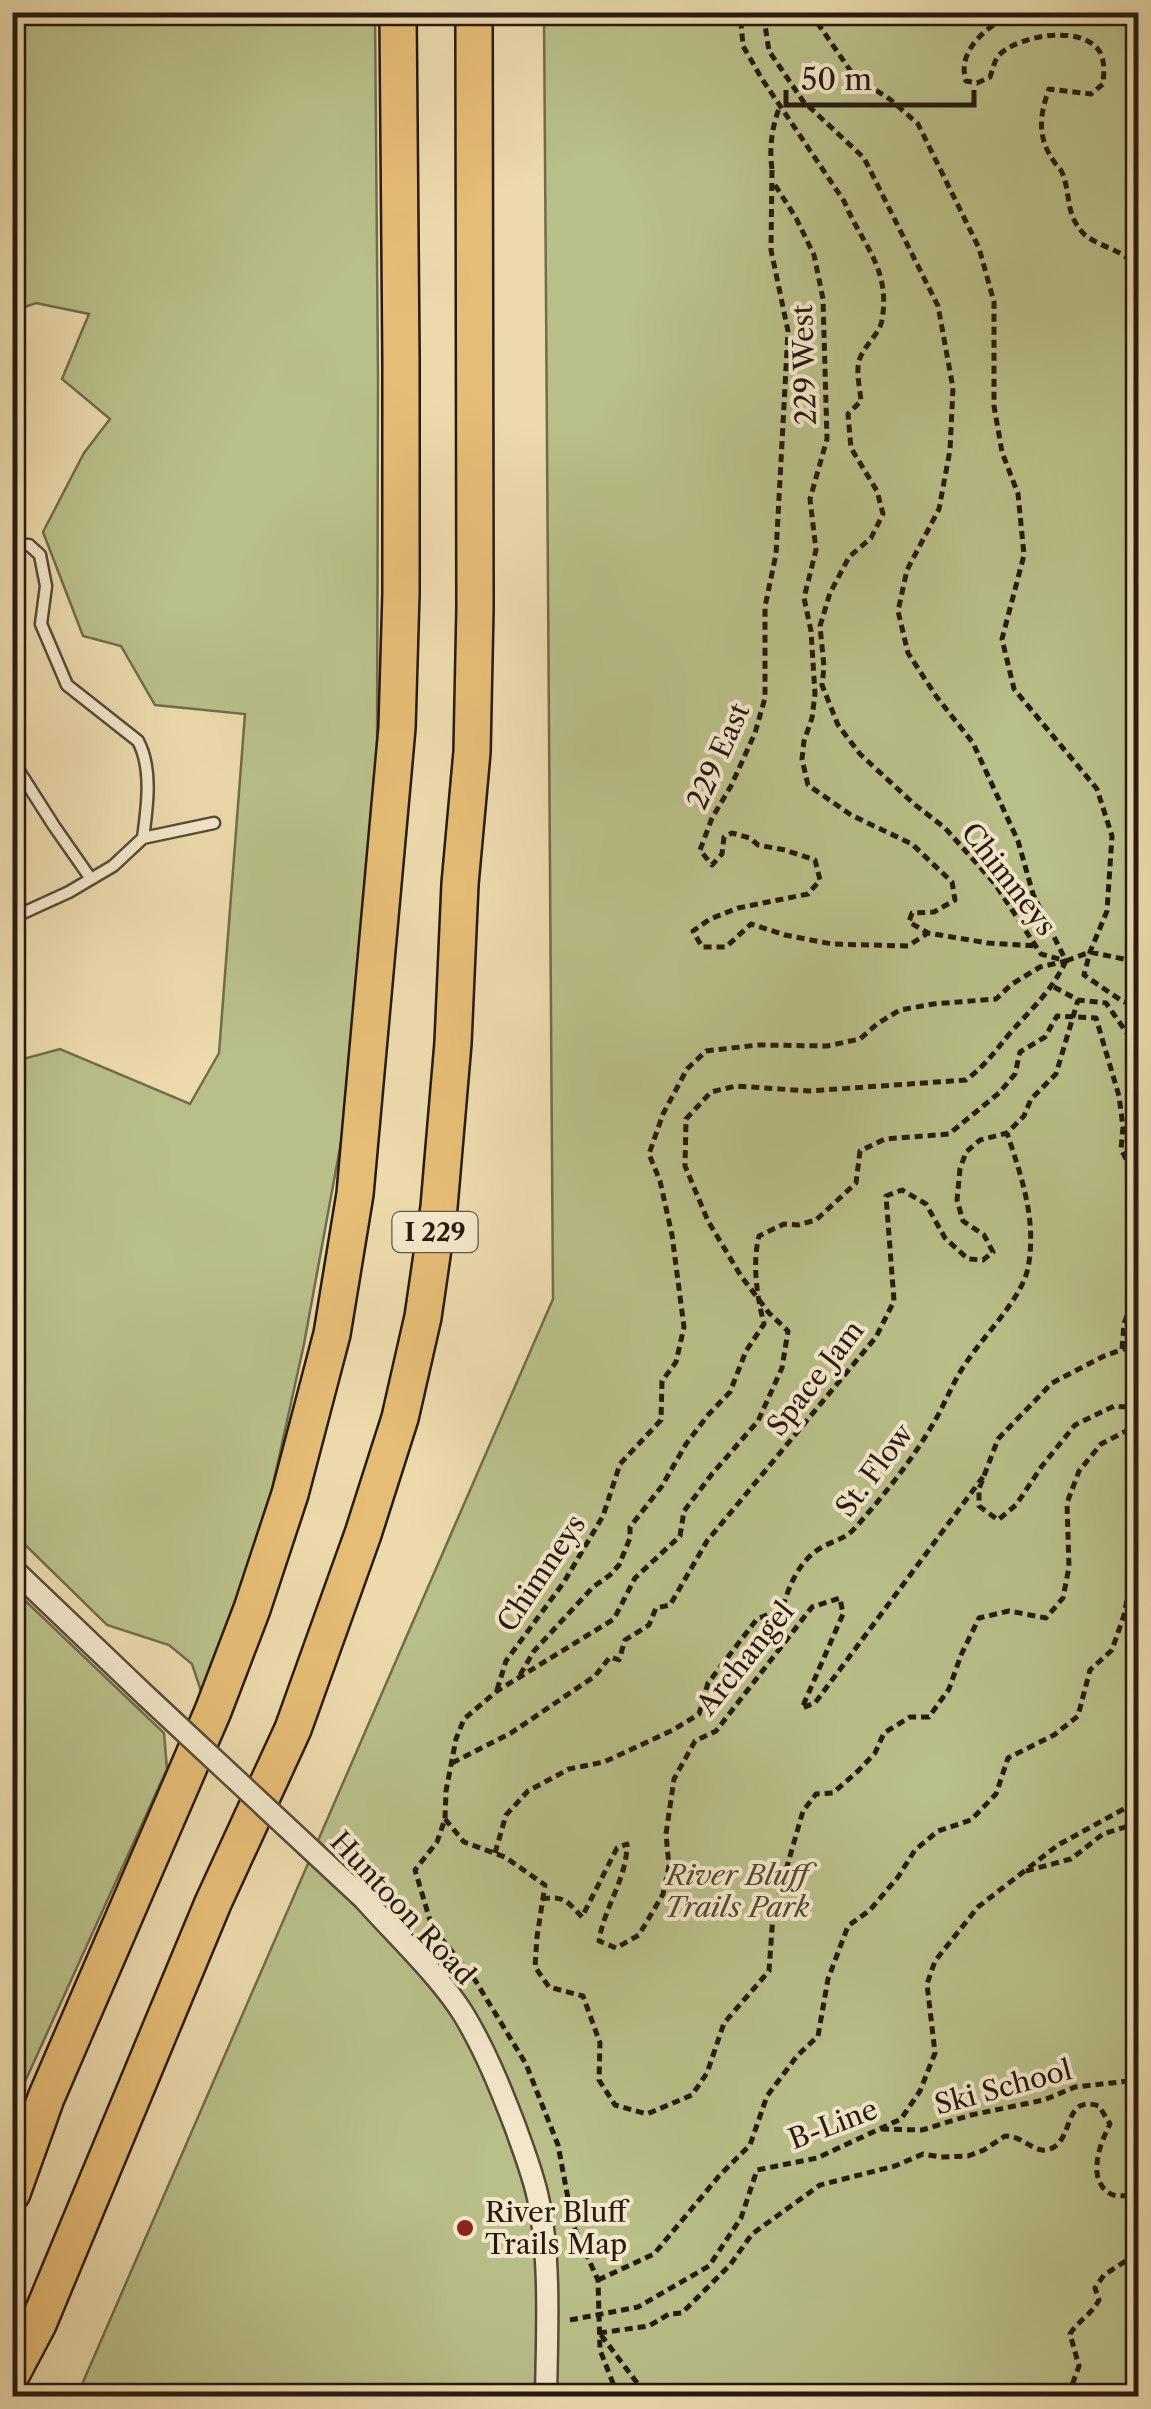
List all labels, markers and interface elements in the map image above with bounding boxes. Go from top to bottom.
scale bar [786,45,974,107]
text: 50 m [801,61,872,98]
street label: 229 West [785,304,823,426]
street label: 229 East [680,698,756,814]
street label: Chimneys [954,816,1064,942]
road number: I 229 [392,1212,478,1252]
street label: Space Jam [759,1314,871,1442]
street label: St. Flow [828,1416,920,1523]
street label: Chimneys [490,1508,592,1638]
street label: Archangel [689,1595,801,1722]
street label: Huntoon Road [323,1824,483,1992]
park label: River Bluff Trails Park [664,1858,817,1924]
street label: Ski School [931,2052,1075,2122]
street label: B-Line [784,2092,882,2156]
place label: River Bluff Trails Map [485,2195,630,2261]
marker: River Bluff Trails Map [454,2217,476,2239]

